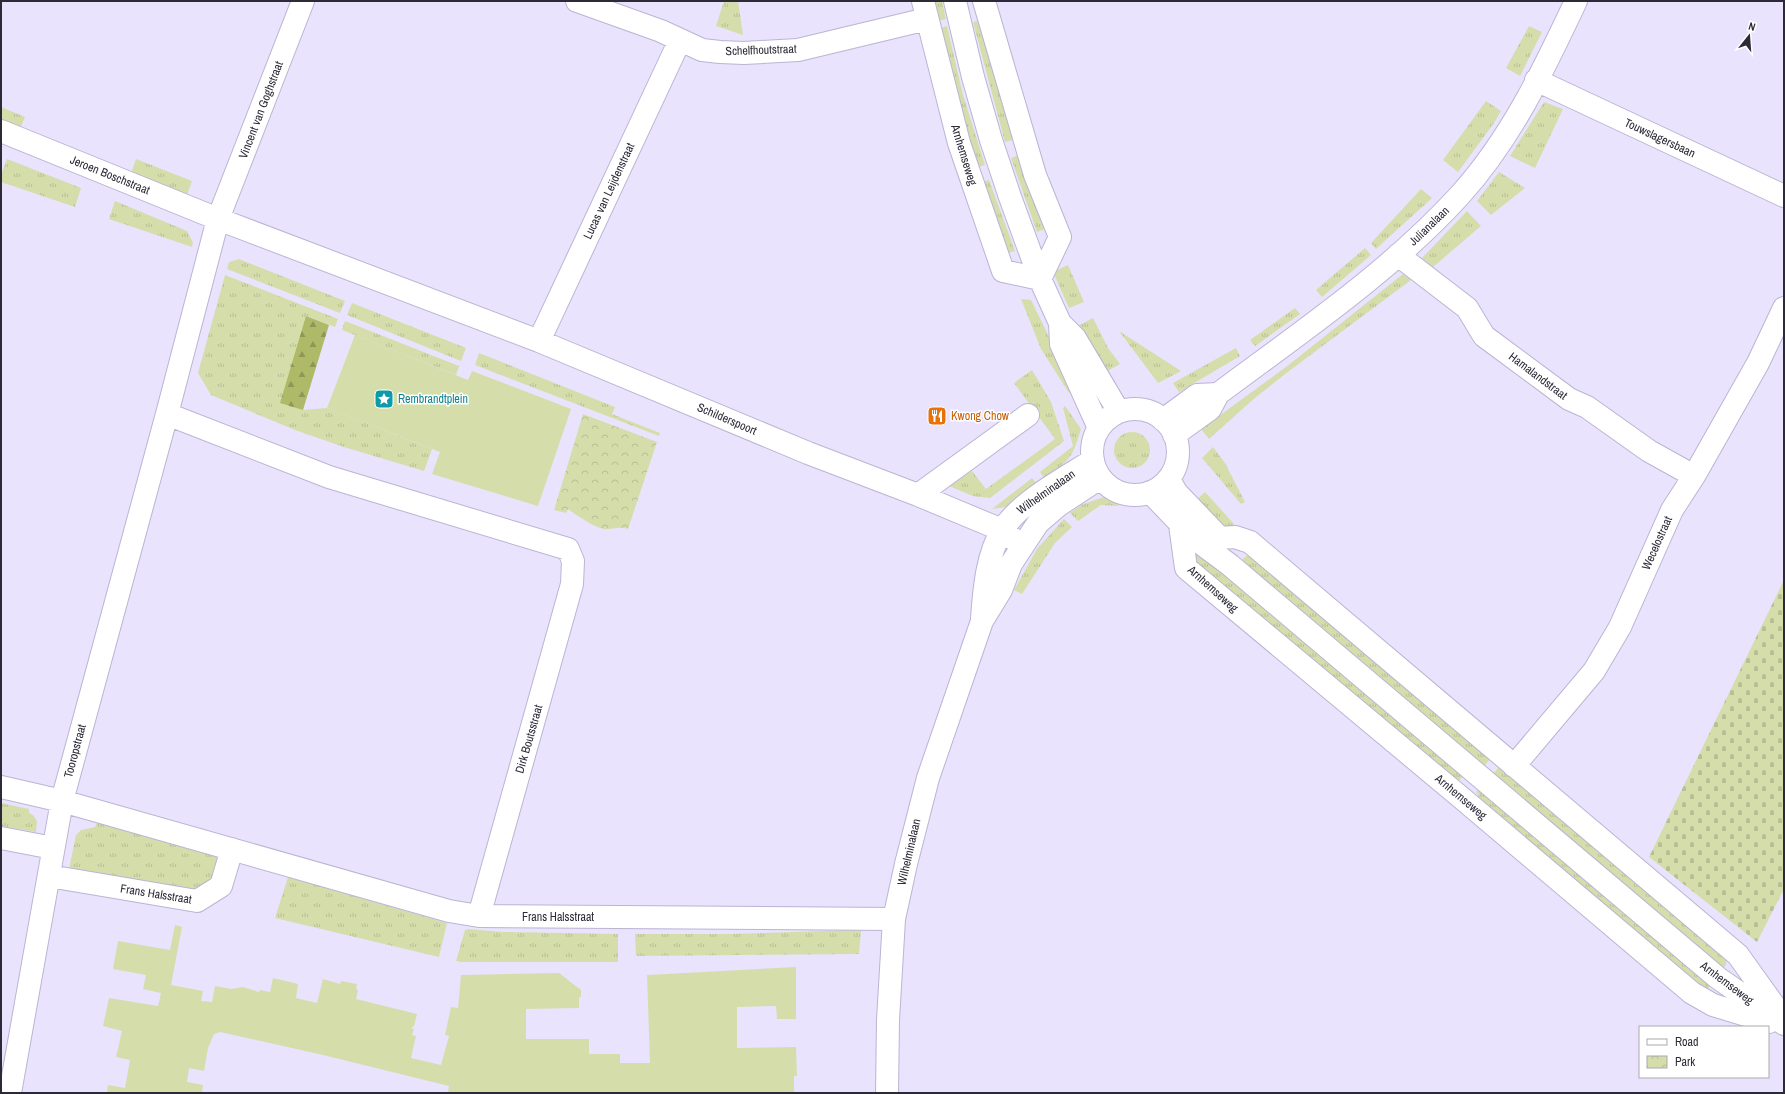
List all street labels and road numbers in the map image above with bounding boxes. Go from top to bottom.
street label: Schelfhoutstraat [725,41,797,59]
street label: Vincent van Goghstraat [235,59,287,161]
street label: Touwslagersbaan [1622,115,1698,161]
street label: Arnhemseweg [947,122,981,188]
street label: Lucas van Leijdenstraat [580,140,638,242]
street label: Jeroen Boschstraat [68,152,153,198]
street label: Julianalaan [1405,203,1453,249]
street label: Hamalandstraat [1505,349,1571,403]
street label: Schilderspoort [695,399,760,439]
street label: Wilhelminalaan [1014,466,1078,518]
street label: Wecelostraat [1638,513,1676,572]
street label: Arnhemseweg [1184,561,1242,616]
street label: Dirk Boutsstraat [512,703,546,775]
street label: Tooropstraat [60,722,90,779]
street label: Arnhemseweg [1431,770,1491,824]
street label: Wilhelminalaan [894,817,924,887]
street label: Frans Halsstraat [119,880,193,908]
street label: Frans Halsstraat [522,909,594,925]
street label: Arnhemseweg [1696,957,1757,1009]

